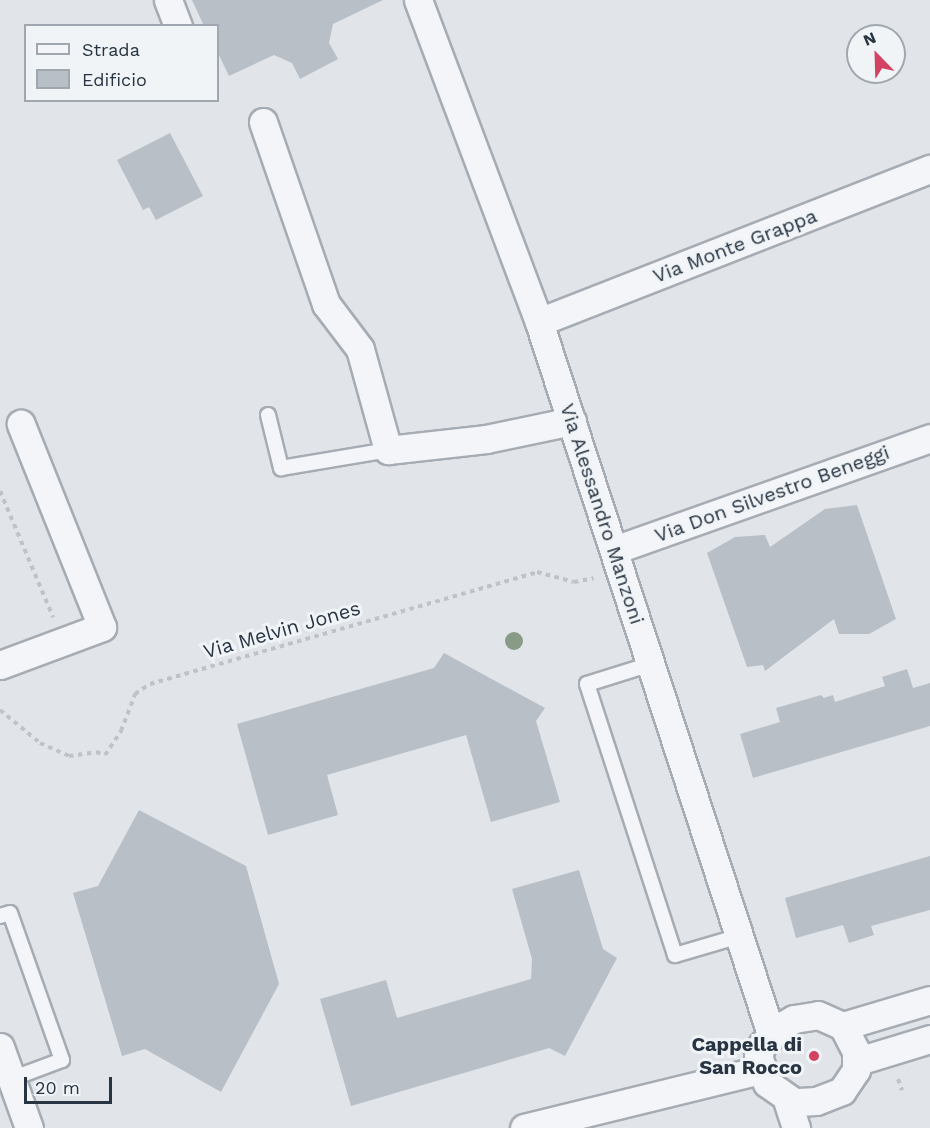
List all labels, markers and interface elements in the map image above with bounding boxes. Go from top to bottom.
legend [24,24,219,102]
north arrow [846,24,906,84]
text: N [860,28,879,50]
text: Strada [82,39,140,60]
text: Edificio [82,69,147,90]
street label: Via Monte Grappa [649,204,821,288]
street label: Via Alessandro Manzoni [555,400,649,628]
street label: Via Don Silvestro Beneggi [651,440,893,548]
street label: Via Melvin Jones [200,596,364,664]
place label: Cappella di San Rocco [691,1032,802,1079]
marker: Cappella di San Rocco [807,1049,821,1063]
scale bar [27,1065,116,1103]
text: 20 m [35,1077,80,1098]

